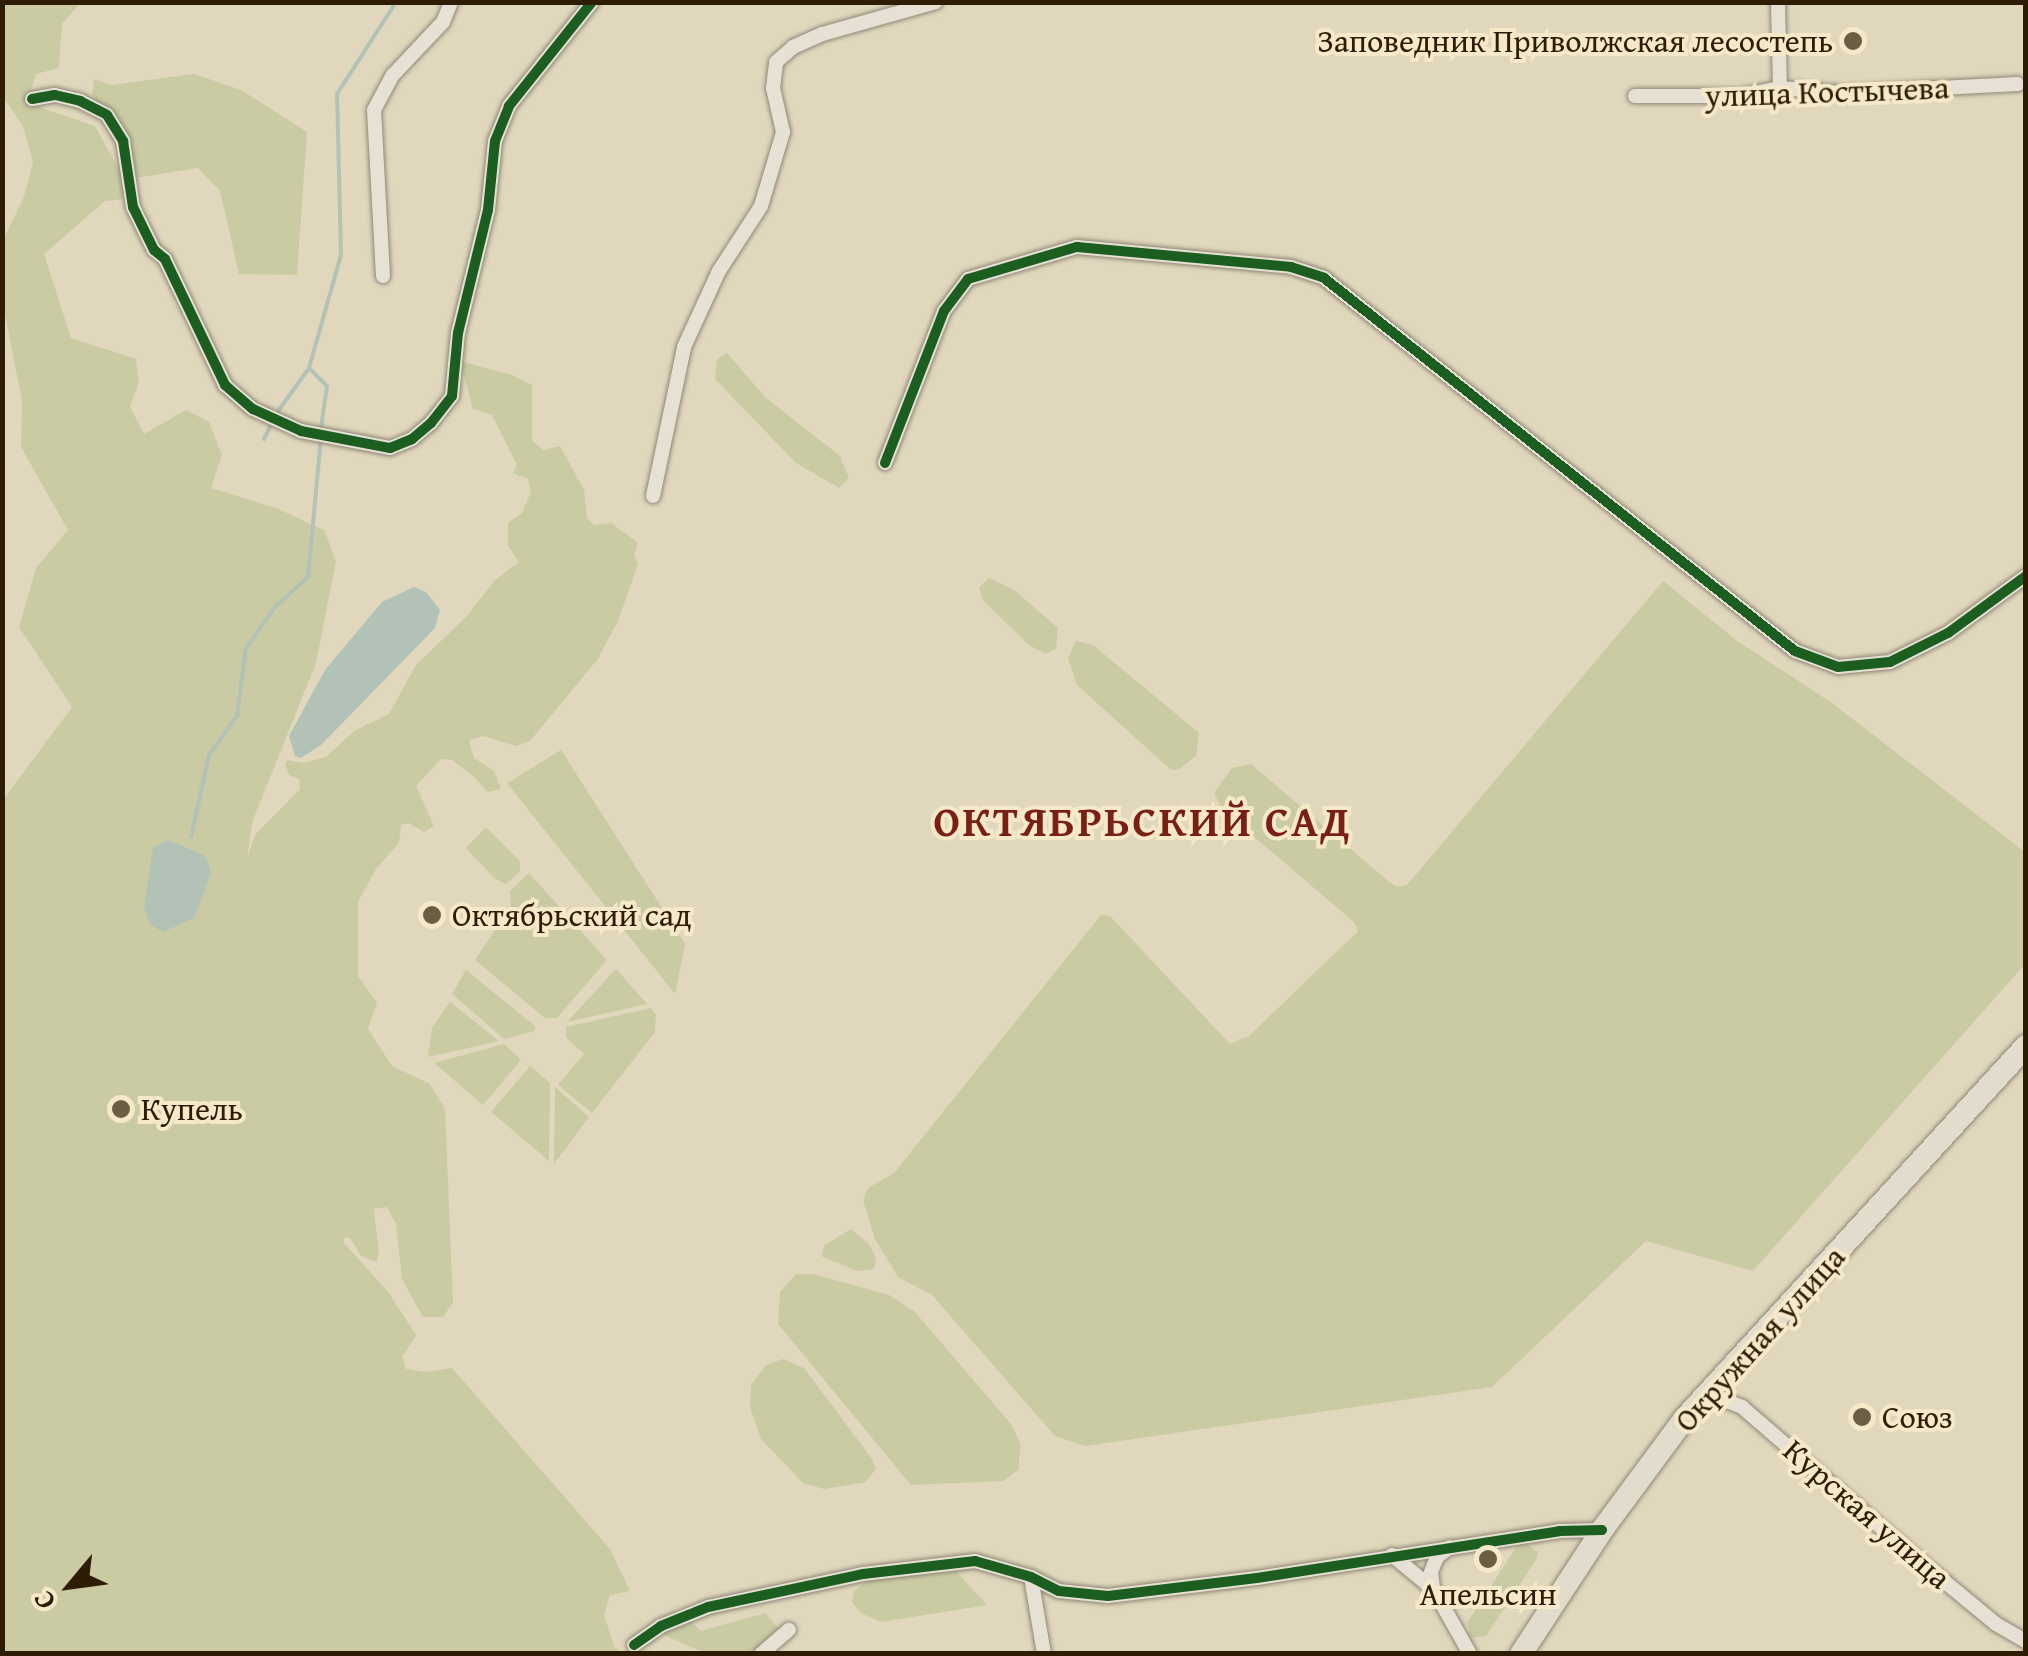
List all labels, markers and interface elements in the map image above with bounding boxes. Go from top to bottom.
place label: Заповедник Приволжская лесостепь [1317,22,1833,60]
marker: Заповедник Приволжская лесостепь [1842,30,1864,52]
street label: улица Костычева [1704,69,1950,115]
district label: ОКТЯБРЬСКИЙ САД [934,796,1352,846]
place label: Октябрьский сад [452,896,691,934]
marker: Октябрьский сад [421,904,443,926]
place label: Купель [141,1090,243,1128]
marker: Купель [110,1098,132,1120]
street label: Окружная улица [1667,1238,1853,1440]
place label: Союз [1882,1398,1953,1436]
marker: Союз [1851,1406,1873,1428]
street label: Курская улица [1776,1431,1958,1597]
north arrow [20,1536,120,1636]
marker: Апельсин [1477,1548,1499,1570]
place label: Апельсин [1420,1575,1556,1613]
text: С [22,1584,65,1618]

